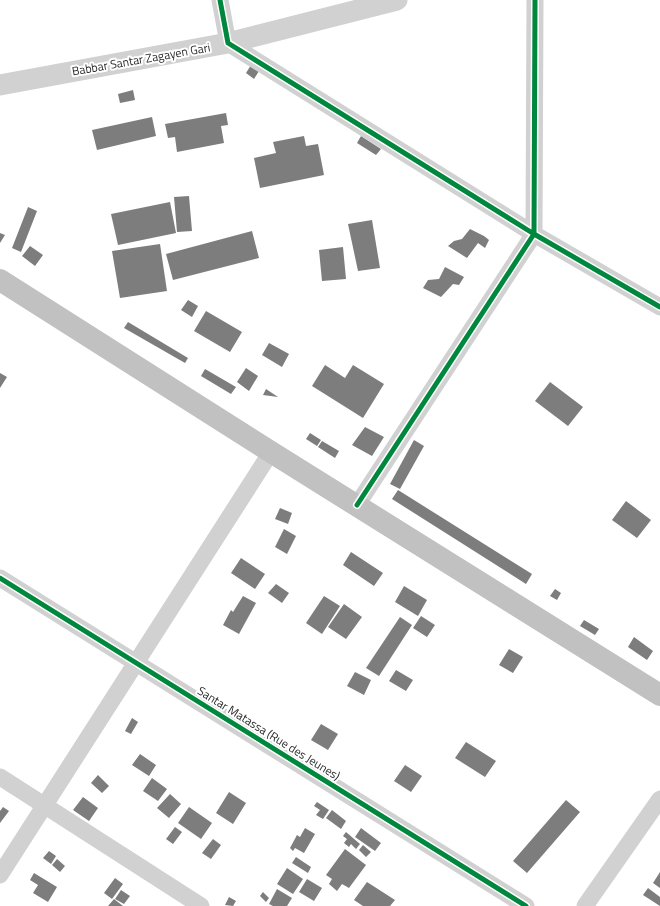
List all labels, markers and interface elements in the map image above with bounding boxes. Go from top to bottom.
street label: Babbar Santar Zagayen Gari [70,37,212,81]
street label: Santar Matassa (Rue des Jeunes) [194,681,344,785]

